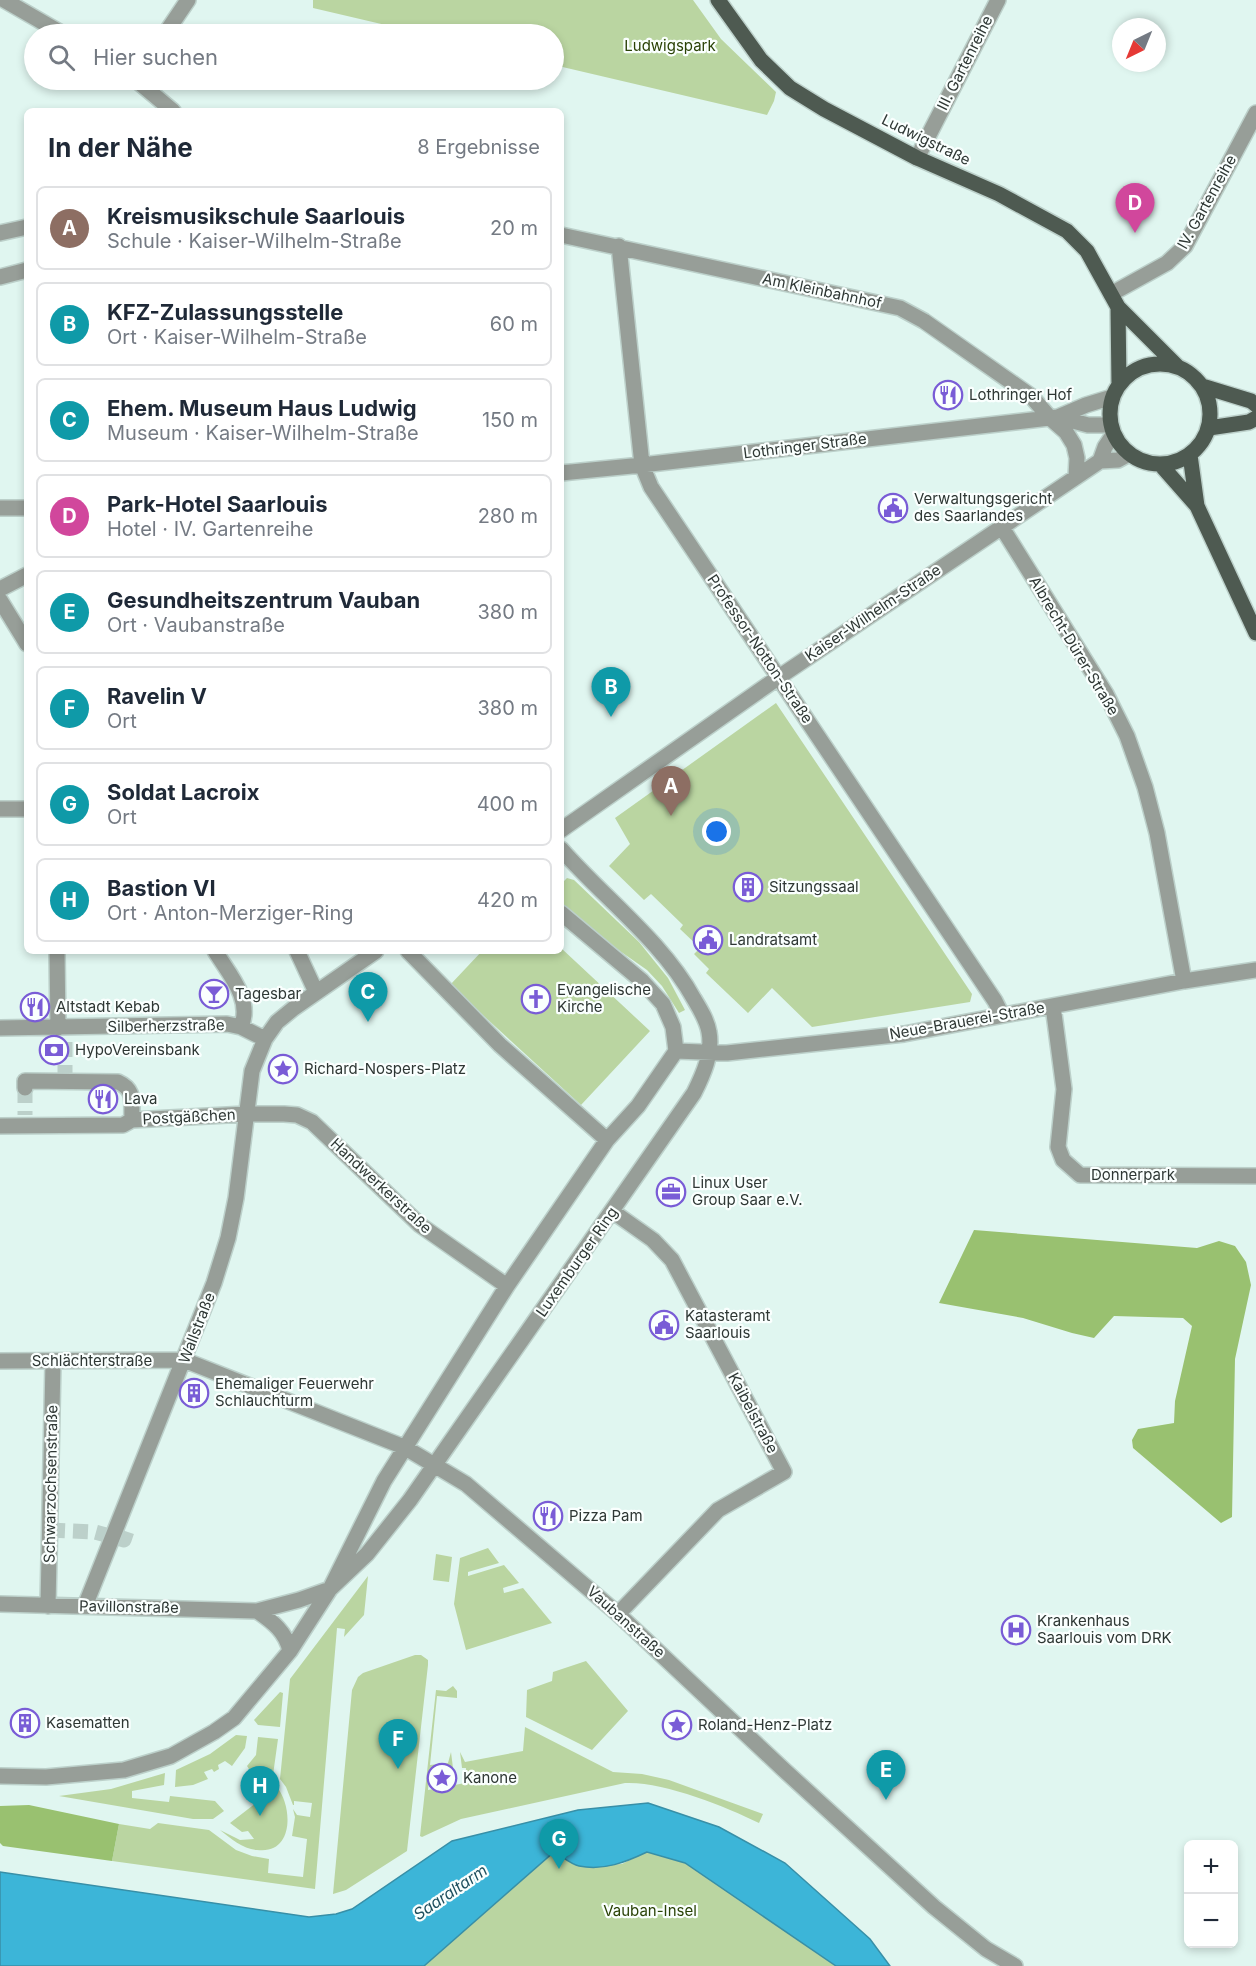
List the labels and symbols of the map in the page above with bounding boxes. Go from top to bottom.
street label: III. Gartenreihe [933,12,997,113]
north arrow [1112,18,1166,72]
park label: Ludwigspark [624,36,716,55]
street label: Ludwigstraße [879,110,974,169]
street label: IV. Gartenreihe [1173,151,1240,252]
pin: D [1116,184,1154,233]
street label: Am Kleinbahnhof [761,269,884,313]
restaurant icon: Lothringer Hof [932,379,964,411]
place label: Lothringer Hof [969,385,1073,404]
street label: Lothringer Straße [742,429,868,462]
place label: Verwaltungsgericht des Saarlandes [914,489,1052,525]
public building icon: Verwaltungsgericht des Saarlandes [877,492,909,524]
street label: Kaiser-Wilhelm-Straße [801,560,944,665]
street label: Professor-Notton-Straße [703,571,817,727]
street label: Albrecht-Dürer-Straße [1025,573,1123,719]
pin: B [592,668,630,717]
pin: A [652,766,690,816]
your location [702,817,731,846]
building icon: Sitzungssaal [732,871,764,903]
place label: Sitzungssaal [769,877,859,896]
public building icon: Landratsamt [692,924,724,956]
place label: Landratsamt [729,930,817,949]
pin: C [348,972,388,1022]
bar icon: Tagesbar [198,978,230,1010]
place label: Evangelische Kirche [557,980,651,1016]
church icon: Evangelische Kirche [520,983,552,1015]
place label: Tagesbar [235,984,302,1003]
restaurant icon: Altstadt Kebab [19,991,51,1023]
place label: Altstadt Kebab [56,997,160,1016]
street label: Neue-Brauerei-Straße [888,997,1046,1044]
street label: Silberherzstraße [107,1015,225,1036]
bank icon: HypoVereinsbank [38,1034,70,1066]
place label: HypoVereinsbank [75,1040,201,1059]
place icon: Richard-Nospers-Platz [267,1053,299,1085]
place label: Richard-Nospers-Platz [304,1059,466,1078]
restaurant icon: Lava [87,1083,119,1115]
place label: Lava [124,1089,157,1108]
street label: Postgäßchen [142,1105,236,1128]
street label: Handwerkerstraße [327,1134,436,1237]
street label: Donnerpark [1091,1165,1176,1184]
place label: Linux User Group Saar e.V. [692,1173,803,1209]
office icon: Linux User Group Saar e.V. [655,1176,687,1208]
street label: Luxemburger Ring [532,1203,622,1320]
street label: Wallstraße [174,1290,219,1366]
place label: Katasteramt Saarlouis [685,1306,771,1342]
public building icon: Katasteramt Saarlouis [648,1309,680,1341]
street label: Schlächterstraße [32,1351,152,1370]
street label: Kaibelstraße [724,1369,783,1456]
place label: Ehemaliger Feuerwehr Schlauchturm [215,1374,374,1410]
building icon: Ehemaliger Feuerwehr Schlauchturm [178,1377,210,1409]
street label: Schwarzochsenstraße [40,1405,61,1563]
restaurant icon: Pizza Pam [532,1500,564,1532]
place label: Pizza Pam [569,1506,643,1525]
street label: Vaubanstraße [583,1582,669,1662]
street label: Pavillonstraße [79,1596,179,1617]
place label: Krankenhaus Saarlouis vom DRK [1037,1611,1172,1647]
hospital icon: Krankenhaus Saarlouis vom DRK [1000,1614,1032,1646]
building icon: Kasematten [9,1707,41,1739]
place icon: Roland-Henz-Platz [661,1709,693,1741]
place label: Kasematten [46,1713,130,1732]
place label: Roland-Henz-Platz [698,1715,832,1734]
pin: F [378,1720,418,1769]
pin: E [866,1750,906,1800]
place icon: Kanone [426,1762,458,1794]
pin: H [240,1766,280,1816]
place label: Kanone [463,1768,517,1787]
pin: G [540,1820,578,1869]
water label: Saaraltarm [409,1860,491,1924]
park label: Vauban-Insel [603,1901,697,1920]

